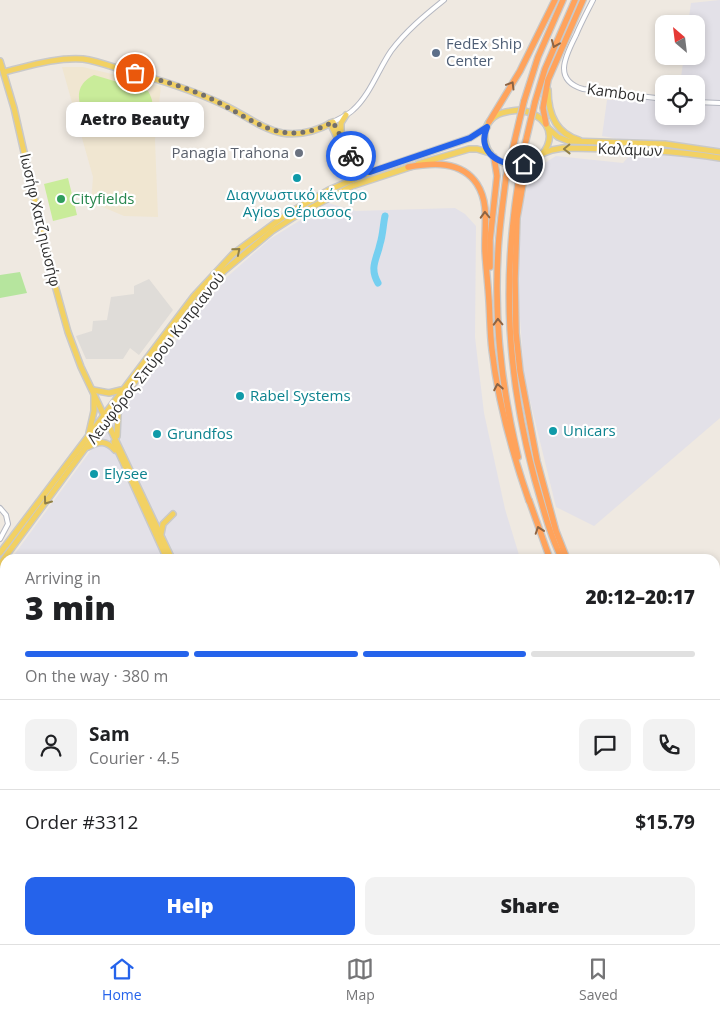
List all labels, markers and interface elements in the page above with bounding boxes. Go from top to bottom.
north arrow [655,15,705,65]
map controls [655,15,705,125]
place label: FedEx Ship Center [446,33,522,70]
one-way arrow [551,39,561,48]
marker: FedEx Ship Center [430,47,442,59]
pin [114,52,156,94]
icon: bag [121,59,149,87]
button: locate [655,75,705,125]
street label: Kambou [586,78,647,106]
one-way arrow [505,82,515,91]
callout: Aetro Beauty [66,103,204,138]
text: Aetro Beauty [80,108,190,130]
courier [326,131,376,181]
street label: Καλάμων [597,138,663,160]
place label: Panagia Trahona [171,142,289,162]
icon: bike [337,142,365,170]
pin [503,143,545,185]
one-way arrow [563,144,570,154]
marker: Panagia Trahona [293,147,305,159]
icon: home [510,150,538,178]
street label: Ιωσήφ Χατζηιωσήφ [16,151,66,288]
marker: Διαγνωστικό κέντρο Αγios Θέρισσος [291,172,303,184]
place label: Διαγνωστικό κέντρο Αγios Θέρισσος [227,184,367,221]
place label: Cityfields [71,188,134,208]
marker: Cityfields [55,193,67,205]
one-way arrow [479,211,490,219]
one-way arrow [231,249,240,257]
street label: Λεωφόρος Σπύρου Κυπριανού [82,267,229,447]
one-way arrow [493,318,504,326]
one-way arrow [493,383,503,392]
place label: Rabel Systems [250,385,351,405]
marker: Rabel Systems [234,390,246,402]
place label: Unicars [563,420,616,440]
place label: Grundfos [167,423,233,443]
marker: Unicars [547,425,559,437]
marker: Grundfos [151,428,163,440]
place label: Elysee [104,463,148,483]
marker: Elysee [88,468,100,480]
one-way arrow [44,495,53,505]
one-way arrow [535,527,545,535]
text: Arriving in [25,567,101,589]
text: 20:12–20:17 [585,584,695,610]
text: 3 min [25,586,116,629]
text: On the way · 380 m [25,665,168,687]
button: person [25,719,77,771]
button: chat [579,719,631,771]
button: phone [643,719,695,771]
text: Sam [89,721,130,747]
text: Courier · 4.5 [89,747,180,769]
text: Order #3312 [25,809,138,835]
text: $15.79 [635,809,695,835]
button: Help [25,877,355,935]
button: Share [365,877,695,935]
tab: Home [102,955,142,1004]
tab: Map [346,955,375,1004]
tab: Saved [579,955,618,1004]

